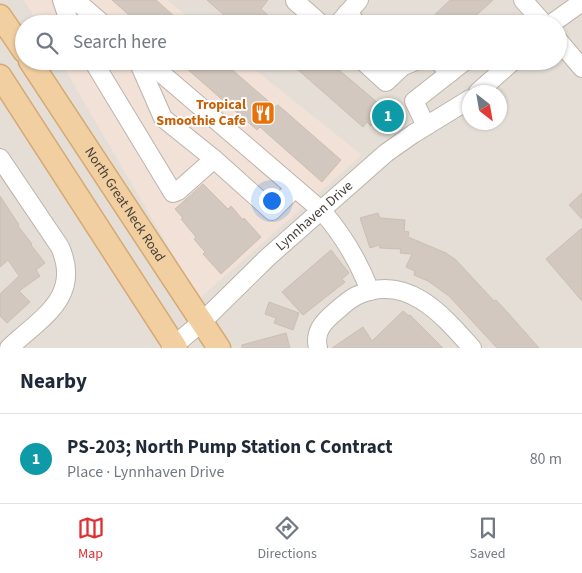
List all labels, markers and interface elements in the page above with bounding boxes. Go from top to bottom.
search box [15,15,567,70]
icon: search [33,29,61,57]
text: Search here [73,29,167,56]
north arrow [462,85,507,130]
place label: Tropical Smoothie Cafe [156,95,246,131]
pin: 1 [372,97,404,135]
restaurant icon: Tropical Smoothie Cafe [250,100,276,126]
street label: North Great Neck Road [80,143,170,266]
street label: Lynnhaven Drive [271,176,358,256]
your location [259,188,285,214]
text: Nearby [20,366,87,396]
text: PS-203; North Pump Station C Contract [67,434,393,461]
text: 1 [32,448,40,470]
text: 80 m [530,448,562,470]
text: Place · Lynnhaven Drive [67,461,224,483]
tab: Map [77,514,105,564]
tab: Directions [258,514,317,564]
tab: Saved [470,514,505,564]

